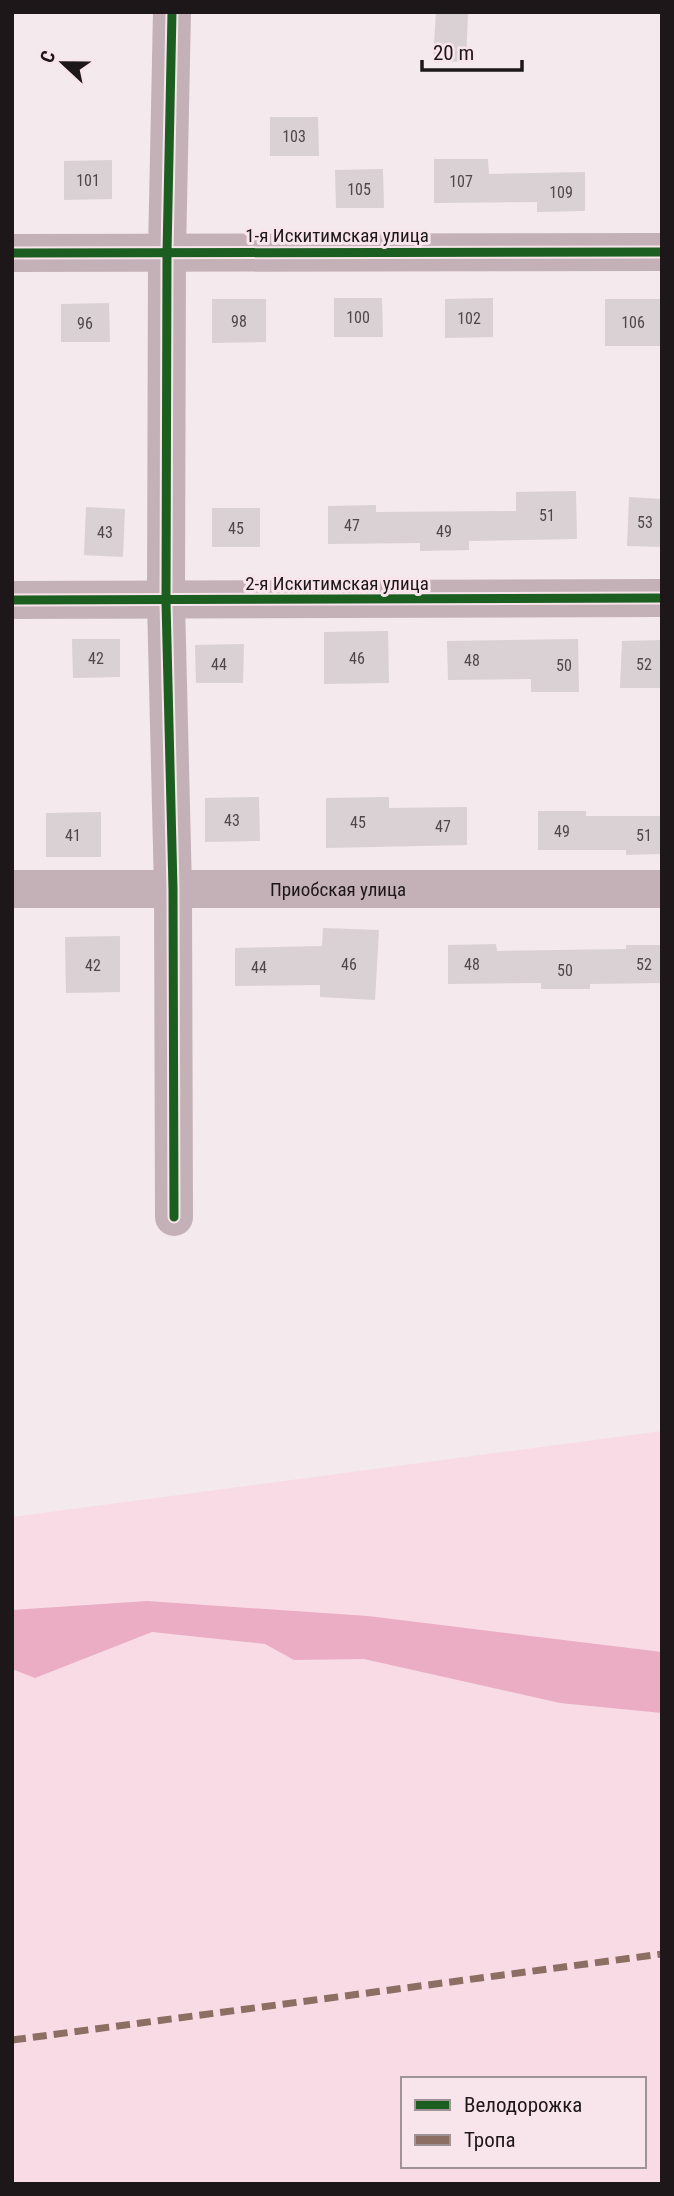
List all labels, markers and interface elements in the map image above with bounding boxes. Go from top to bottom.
north arrow [28,28,98,98]
scale bar [422,28,522,72]
text: 20 m [433,41,474,65]
text: С [35,47,60,66]
house number: 103 [282,127,306,146]
house number: 101 [76,171,100,190]
house number: 107 [449,172,473,191]
house number: 105 [347,180,371,199]
house number: 109 [549,183,573,202]
street label: 1-я Искитимская улица [245,224,429,247]
house number: 100 [346,308,370,327]
house number: 102 [457,309,481,328]
house number: 98 [231,312,247,331]
house number: 106 [621,313,645,332]
house number: 96 [77,314,93,333]
house number: 51 [539,506,555,525]
house number: 53 [637,513,653,532]
house number: 47 [344,516,360,535]
house number: 45 [228,519,244,538]
house number: 49 [436,522,452,541]
house number: 43 [97,523,113,542]
street label: 2-я Искитимская улица [245,572,429,595]
house number: 42 [88,649,104,668]
house number: 46 [349,649,365,668]
house number: 48 [464,651,480,670]
house number: 44 [211,655,227,674]
house number: 52 [636,655,652,674]
house number: 50 [556,656,572,675]
house number: 43 [224,811,240,830]
house number: 45 [350,813,366,832]
house number: 47 [435,817,451,836]
house number: 49 [554,822,570,841]
house number: 41 [65,826,81,845]
house number: 51 [636,826,652,845]
street label: Приобская улица [270,878,406,901]
house number: 46 [341,955,357,974]
house number: 48 [464,955,480,974]
house number: 52 [636,955,652,974]
house number: 42 [85,956,101,975]
house number: 44 [251,958,267,977]
house number: 50 [557,961,573,980]
legend [401,2077,646,2168]
text: Велодорожка [464,2093,582,2117]
text: Тропа [464,2128,515,2152]

